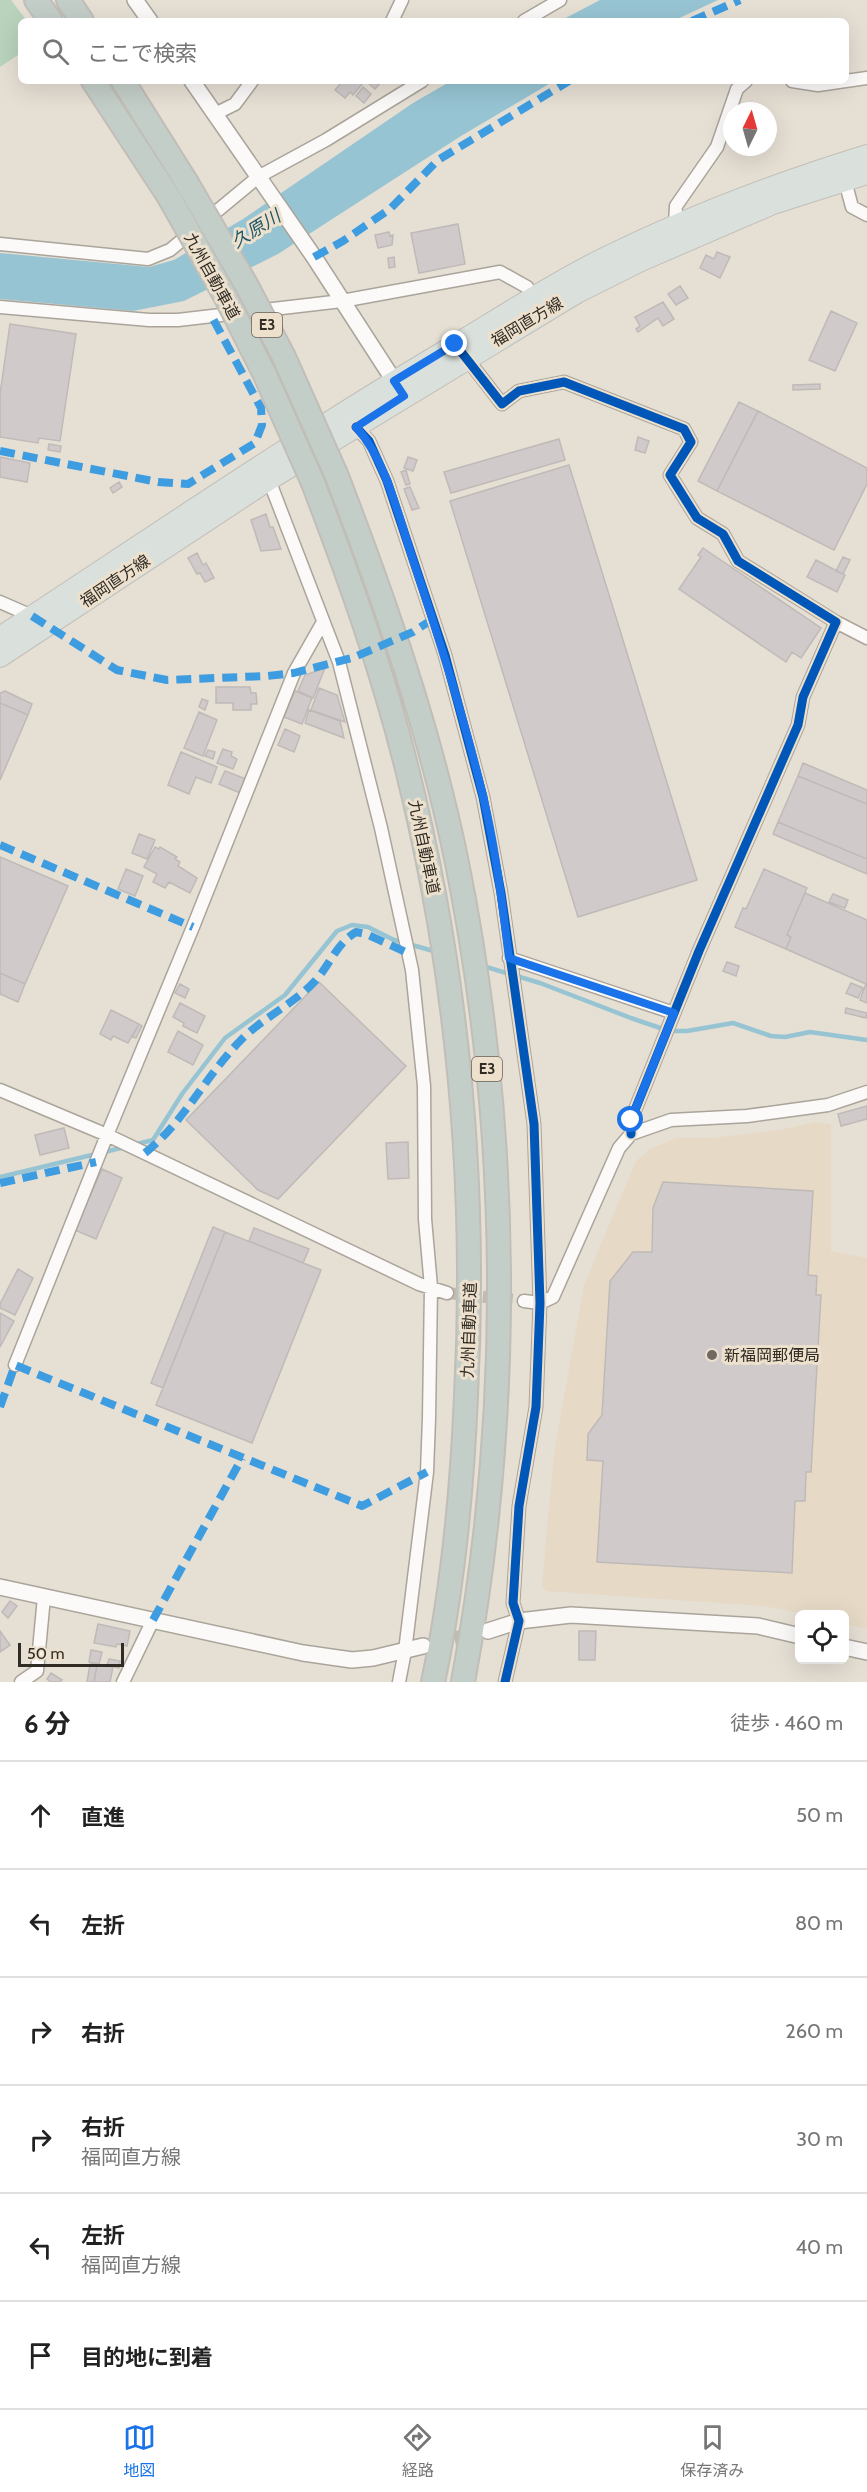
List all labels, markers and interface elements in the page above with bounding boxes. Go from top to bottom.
search box [18,18,849,84]
icon: search [39,35,72,68]
text: ここで検索 [87,40,197,67]
north arrow [723,102,777,156]
water label: 久原川 [227,204,286,253]
street label: 九州自動車道 [180,229,244,323]
street label: 福岡直方線 [488,293,566,351]
road number: E3 [252,313,282,337]
route end [441,330,467,356]
street label: 福岡直方線 [77,551,153,611]
street label: 九州自動車道 [405,798,443,896]
road number: E3 [472,1057,502,1081]
route start [617,1106,643,1132]
street label: 九州自動車道 [458,1282,480,1378]
place label: 新福岡郵便局 [724,1346,820,1365]
marker: 新福岡郵便局 [705,1348,719,1362]
map controls [795,1610,849,1664]
button: locate [795,1610,849,1664]
scale bar [18,1640,124,1668]
text: 50 m [27,1644,64,1663]
text: 6 分 [24,1708,70,1740]
text: 徒歩 · 460 m [730,1711,843,1735]
icon: ahead [24,1799,57,1832]
text: 50 m [796,1803,843,1827]
text: 直進 [81,1804,125,1831]
icon: left [24,1907,57,1940]
text: 80 m [795,1911,843,1935]
text: 左折 [81,1912,125,1939]
icon: right [24,2015,57,2048]
text: 260 m [785,2019,843,2043]
text: 右折 [81,2020,125,2047]
text: 右折 [81,2114,125,2141]
icon: right [24,2123,57,2156]
text: 30 m [796,2127,843,2151]
text: 福岡直方線 [81,2145,181,2169]
text: 左折 [81,2222,125,2249]
icon: left [24,2231,57,2264]
text: 40 m [795,2235,843,2259]
text: 福岡直方線 [81,2253,181,2277]
icon: arrive [24,2339,57,2372]
text: 目的地に到着 [81,2344,213,2371]
tab: 地図 [123,2421,156,2481]
tab: 経路 [401,2421,434,2481]
tab: 保存済み [680,2421,744,2481]

